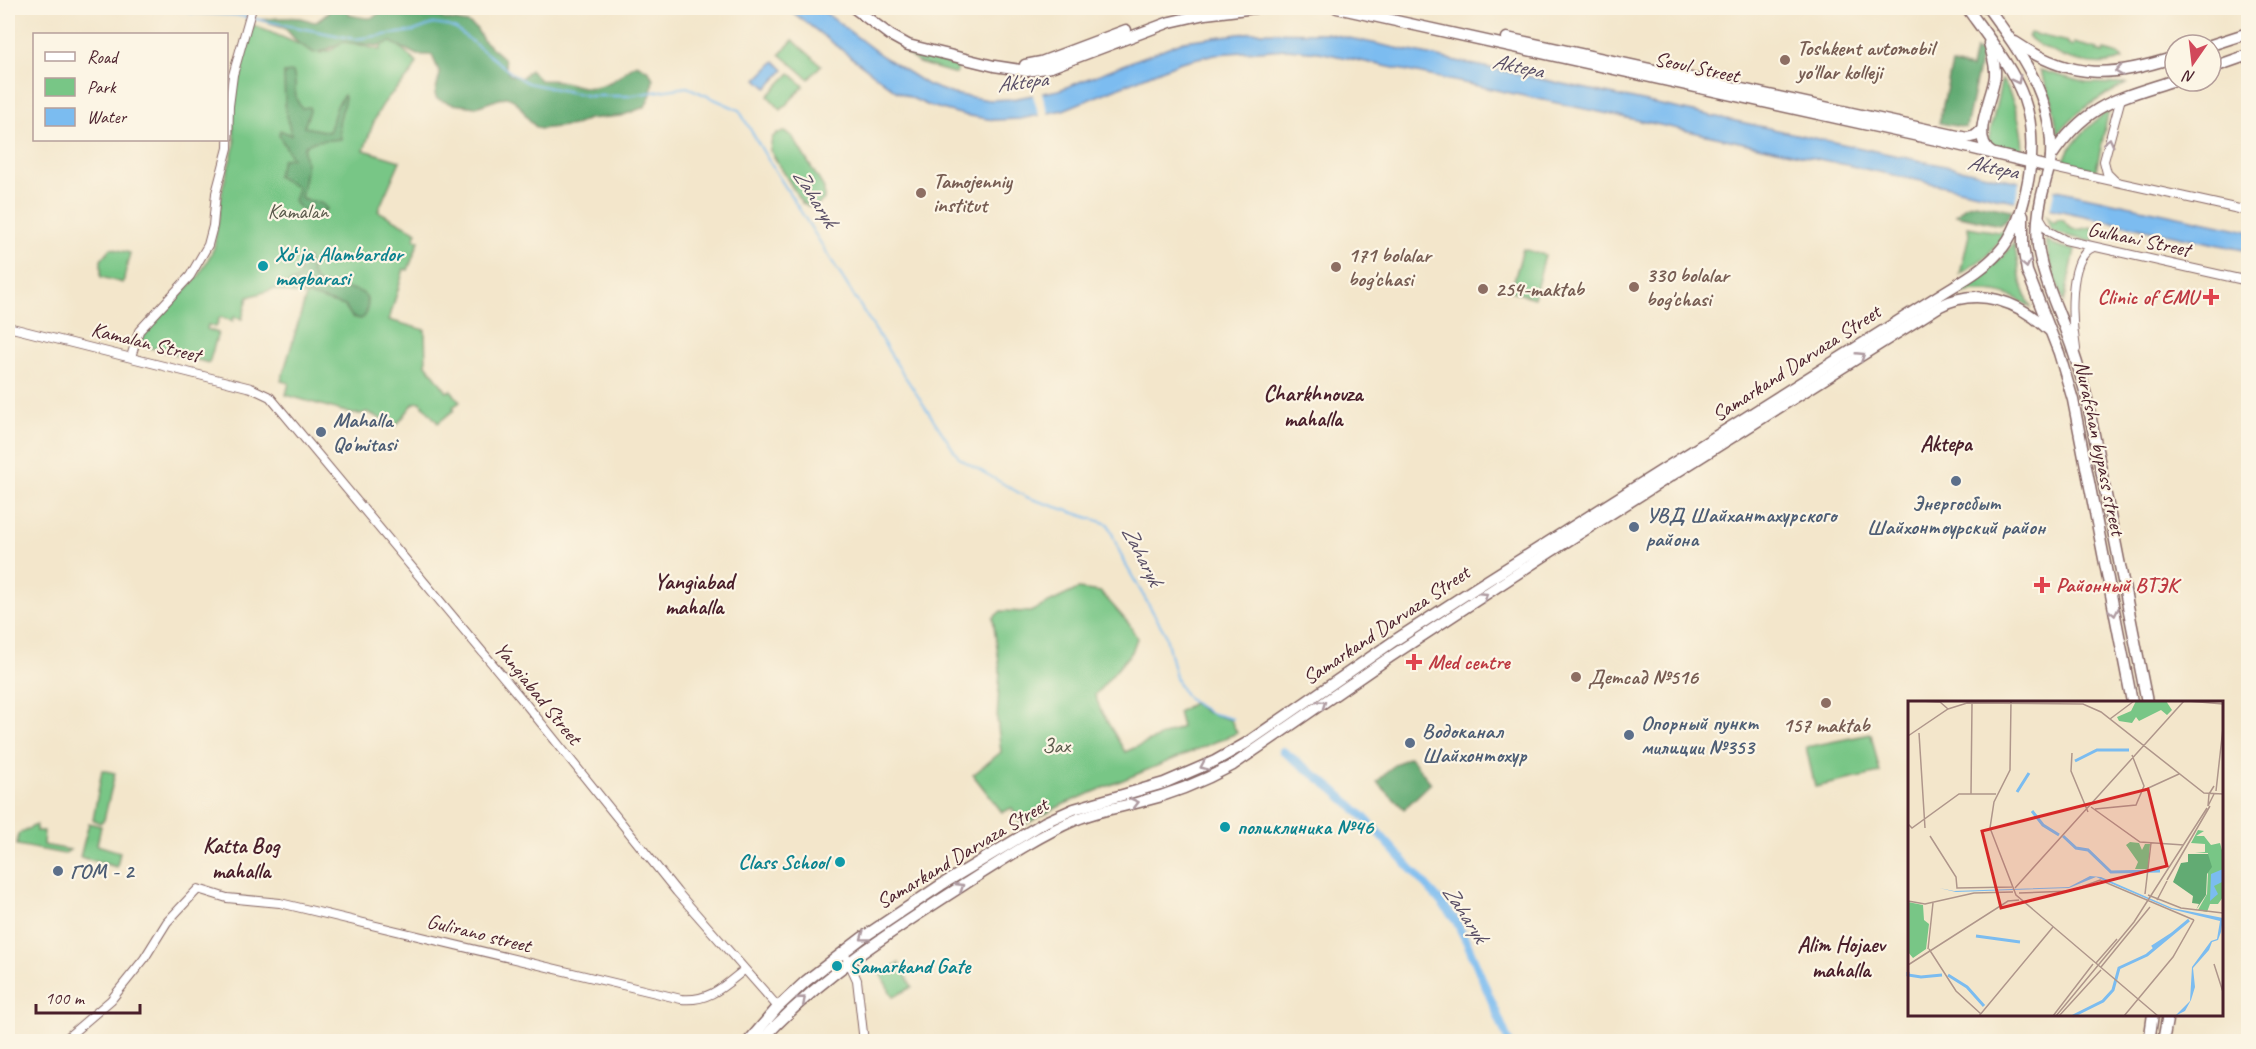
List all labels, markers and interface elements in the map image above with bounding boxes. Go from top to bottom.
legend [33,33,228,141]
north arrow [2163,33,2223,93]
place label: Toshkent avtomobil yo'llar kolleji [1795,35,1938,85]
street label: Seoul Street [1652,45,1744,89]
text: Road [87,46,120,68]
water label: Aktepa [1490,47,1548,85]
marker: Toshkent avtomobil yo'llar kolleji [1778,53,1792,67]
water label: Aktepa [995,65,1051,99]
one-way arrow [2114,65,2123,77]
text: N [2179,65,2197,87]
one-way arrow [2009,74,2021,85]
text: Park [87,76,117,98]
text: Water [87,106,128,128]
one-way arrow [2102,137,2115,147]
water label: Aktepa [1965,148,2023,186]
water label: Zaharyk [787,163,846,235]
place label: Tamojenniy institut [933,168,1014,218]
marker: Tamojenniy institut [914,186,928,200]
park label: Kamalan [268,198,330,224]
street label: Gulhani Street [2085,215,2195,263]
place label: Xoʻja Alambardor maqbarasi [275,241,405,291]
place label: 171 bolalar bog'chasi [1348,242,1433,292]
marker: Xoʻja Alambardor maqbarasi [256,259,270,273]
one-way arrow [2019,259,2032,269]
marker: 171 bolalar bog'chasi [1329,260,1343,274]
place label: 330 bolalar bog'chasi [1646,262,1731,312]
place label: 254-maktab [1495,276,1586,302]
marker: 330 bolalar bog'chasi [1627,280,1641,294]
marker: 254-maktab [1476,282,1490,296]
place label: Clinic of EMU [2098,284,2202,310]
marker: Clinic of EMU [2202,288,2220,306]
street label: Samarkand Darvaza Street [1707,298,1887,427]
street label: Kamalan Street [89,316,206,369]
one-way arrow [1855,351,1865,363]
street label: Nurafshan bypass street [2069,358,2132,540]
district label: Charkhnovza mahalla [1264,380,1364,433]
place label: Mahalla Qo'mitasi [333,407,399,457]
marker: Mahalla Qo'mitasi [314,425,328,439]
district label: Aktepa [1920,430,1974,458]
marker: Энергосбыт Шайхонтоурский район [1949,474,1963,488]
place label: Энергосбыт Шайхонтоурский район [1867,490,2047,540]
place label: УВД Шайхантахурского района [1646,502,1839,552]
marker: УВД Шайхантахурского района [1627,520,1641,534]
water label: Zaharyk [1115,521,1171,593]
street label: Samarkand Darvaza Street [1298,558,1476,691]
district label: Yangiabad mahalla [654,568,738,621]
place label: Районный ВТЭК [2056,572,2182,598]
marker: Районный ВТЭК [2033,576,2051,594]
one-way arrow [1478,591,1488,603]
one-way arrow [2107,607,2120,617]
street label: Yangiabad Street [489,636,589,751]
place label: Med centre [1428,649,1512,675]
marker: Med centre [1405,653,1423,671]
place label: Детсад №516 [1588,664,1700,690]
marker: Детсад №516 [1569,670,1583,684]
marker: 157 maktab [1819,696,1833,710]
one-way arrow [1315,700,1326,711]
inset map [1908,701,2223,1016]
place label: Опорный пункт милиции №353 [1641,710,1759,760]
place label: 157 maktab [1782,712,1871,738]
place label: Водоканал Шайхонтохур [1422,718,1528,768]
marker: Опорный пункт милиции №353 [1622,728,1636,742]
park label: Зах [1042,733,1072,759]
marker: Водоканал Шайхонтохур [1403,736,1417,750]
one-way arrow [1199,759,1210,771]
street label: Samarkand Darvaza Street [871,790,1054,915]
one-way arrow [1130,798,1140,811]
place label: поликлиника №46 [1237,814,1375,840]
marker: поликлиника №46 [1218,820,1232,834]
district label: Katta Bog mahalla [203,832,281,885]
place label: Class School [738,849,832,875]
marker: Class School [833,855,847,869]
place label: ГОМ - 2 [70,858,136,884]
marker: ГОМ - 2 [51,864,65,878]
water label: Zaharyk [1436,879,1496,951]
one-way arrow [954,882,964,894]
street label: Gulirano street [424,908,536,959]
one-way arrow [859,930,870,941]
district label: Alim Hojaev mahalla [1797,931,1887,984]
place label: Samarkand Gate [849,953,972,979]
marker: Samarkand Gate [830,959,844,973]
scale bar [36,977,140,1015]
text: 100 m [45,987,86,1009]
one-way arrow [795,997,806,1008]

